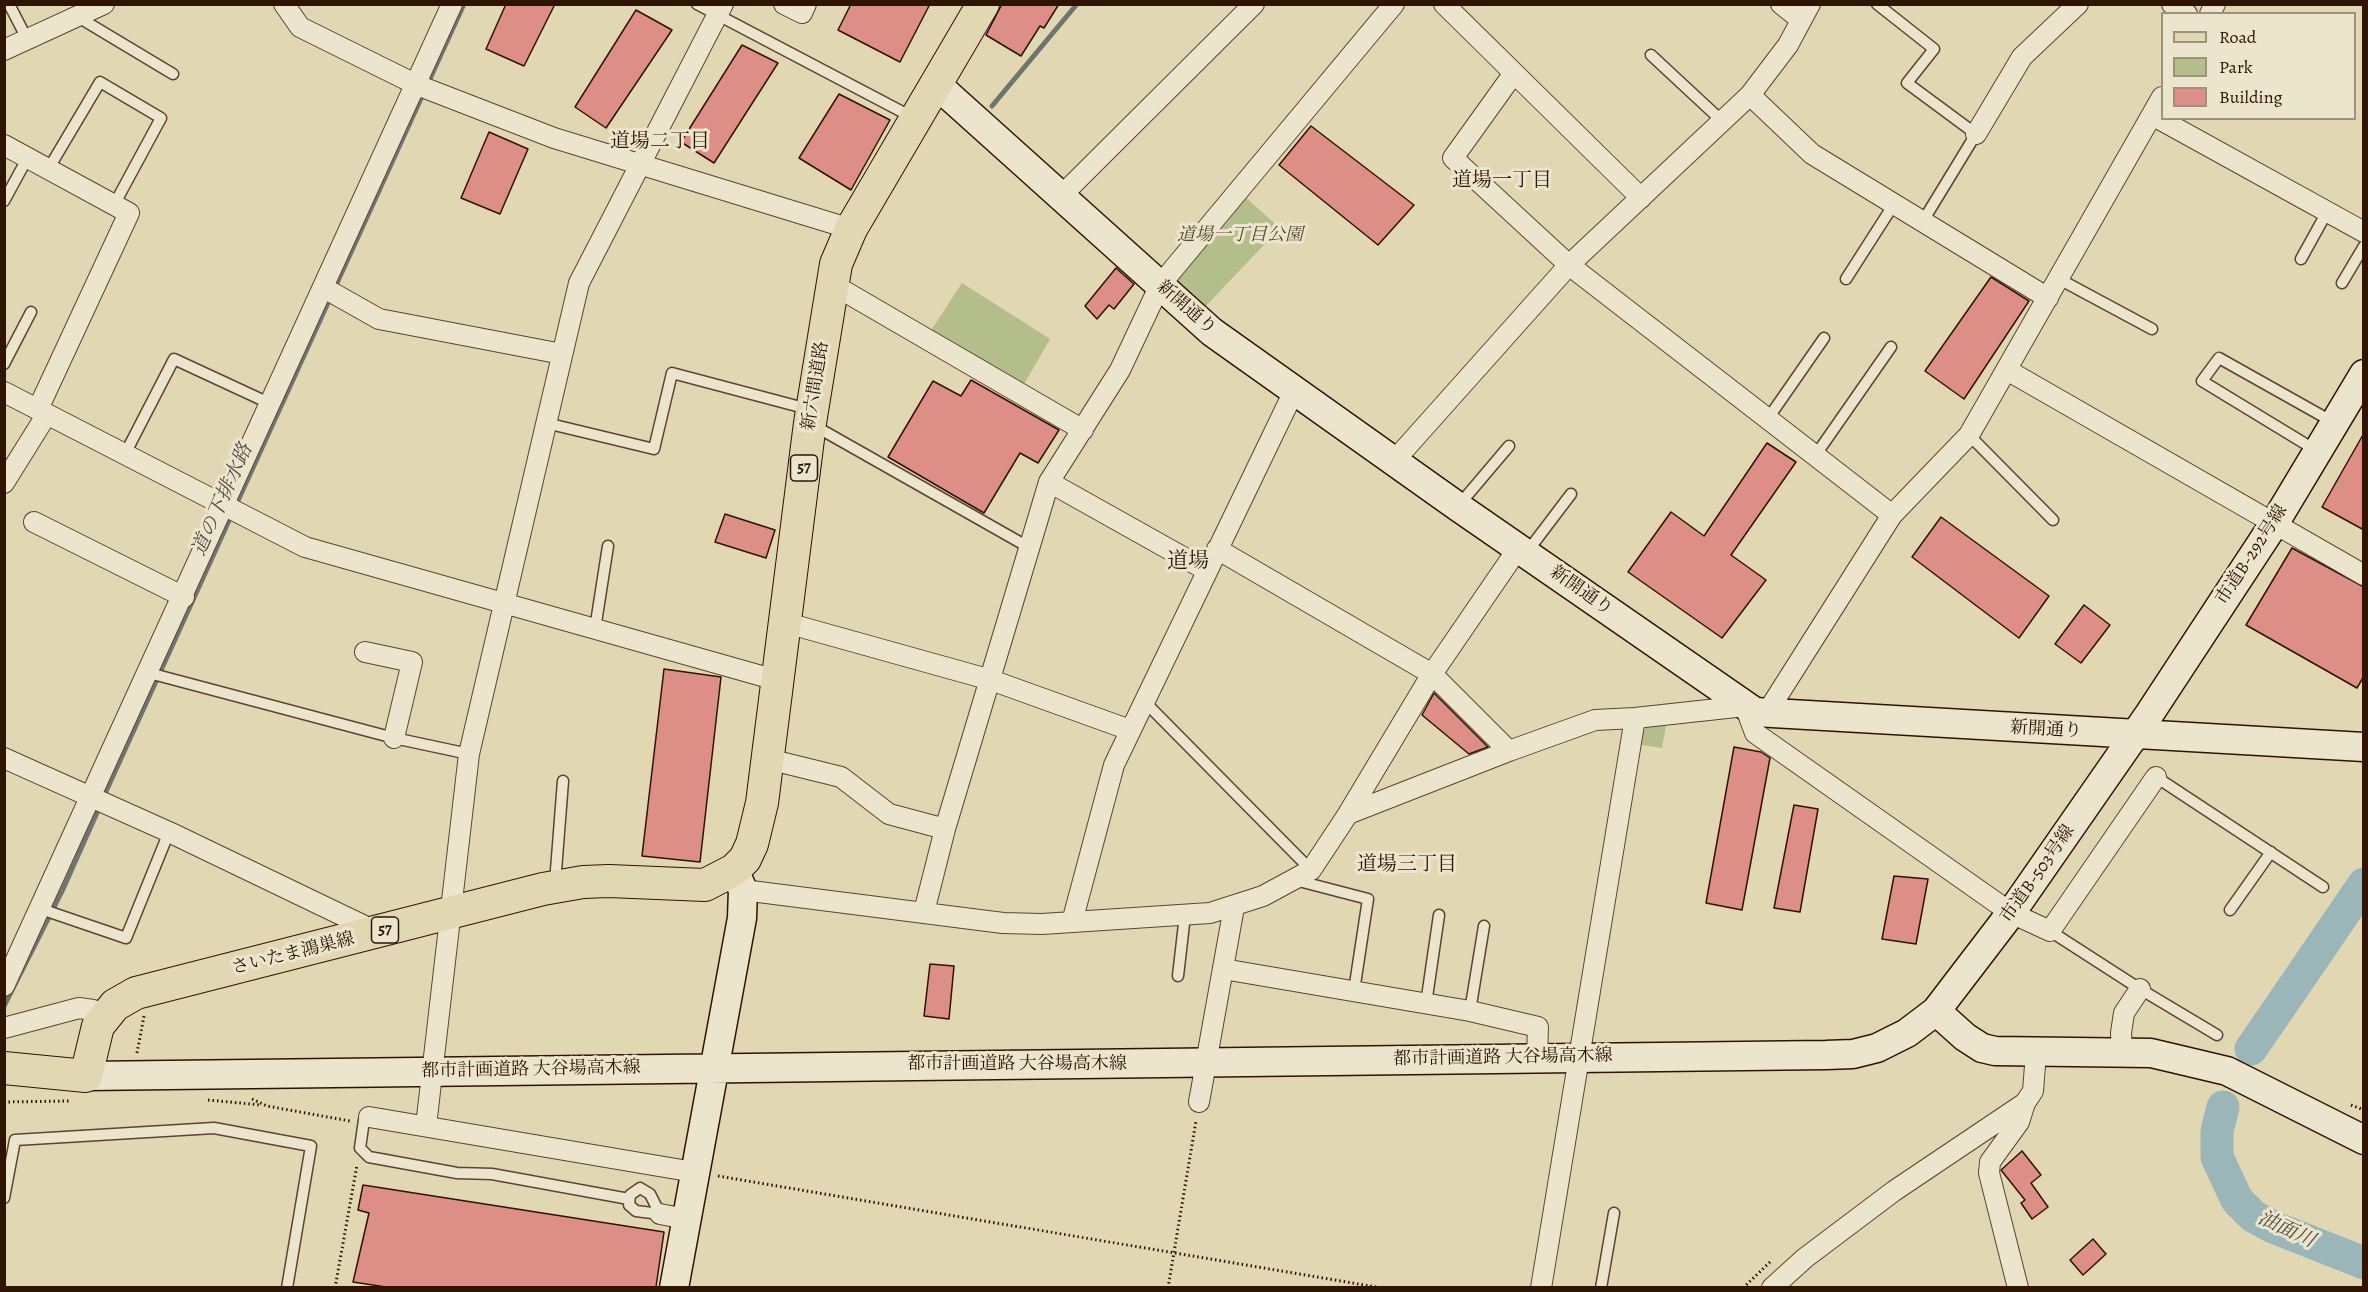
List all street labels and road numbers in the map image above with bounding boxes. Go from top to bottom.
street label: 新開通り [1152,276,1220,340]
street label: 新六間道路 [798,340,834,432]
road number: 57 [790,455,818,481]
street label: 市道B-292号線 [2212,501,2292,609]
street label: 新開通り [1545,562,1617,620]
street label: 新開通り [2009,717,2083,743]
street label: 市道B-503号線 [1996,821,2080,927]
road number: 57 [372,917,398,943]
street label: さいたま鴻巣線 [229,928,357,980]
street label: 都市計画道路 大谷場高木線 [1393,1045,1613,1071]
street label: 都市計画道路 大谷場高木線 [907,1054,1127,1076]
street label: 都市計画道路 大谷場高木線 [421,1057,641,1083]

